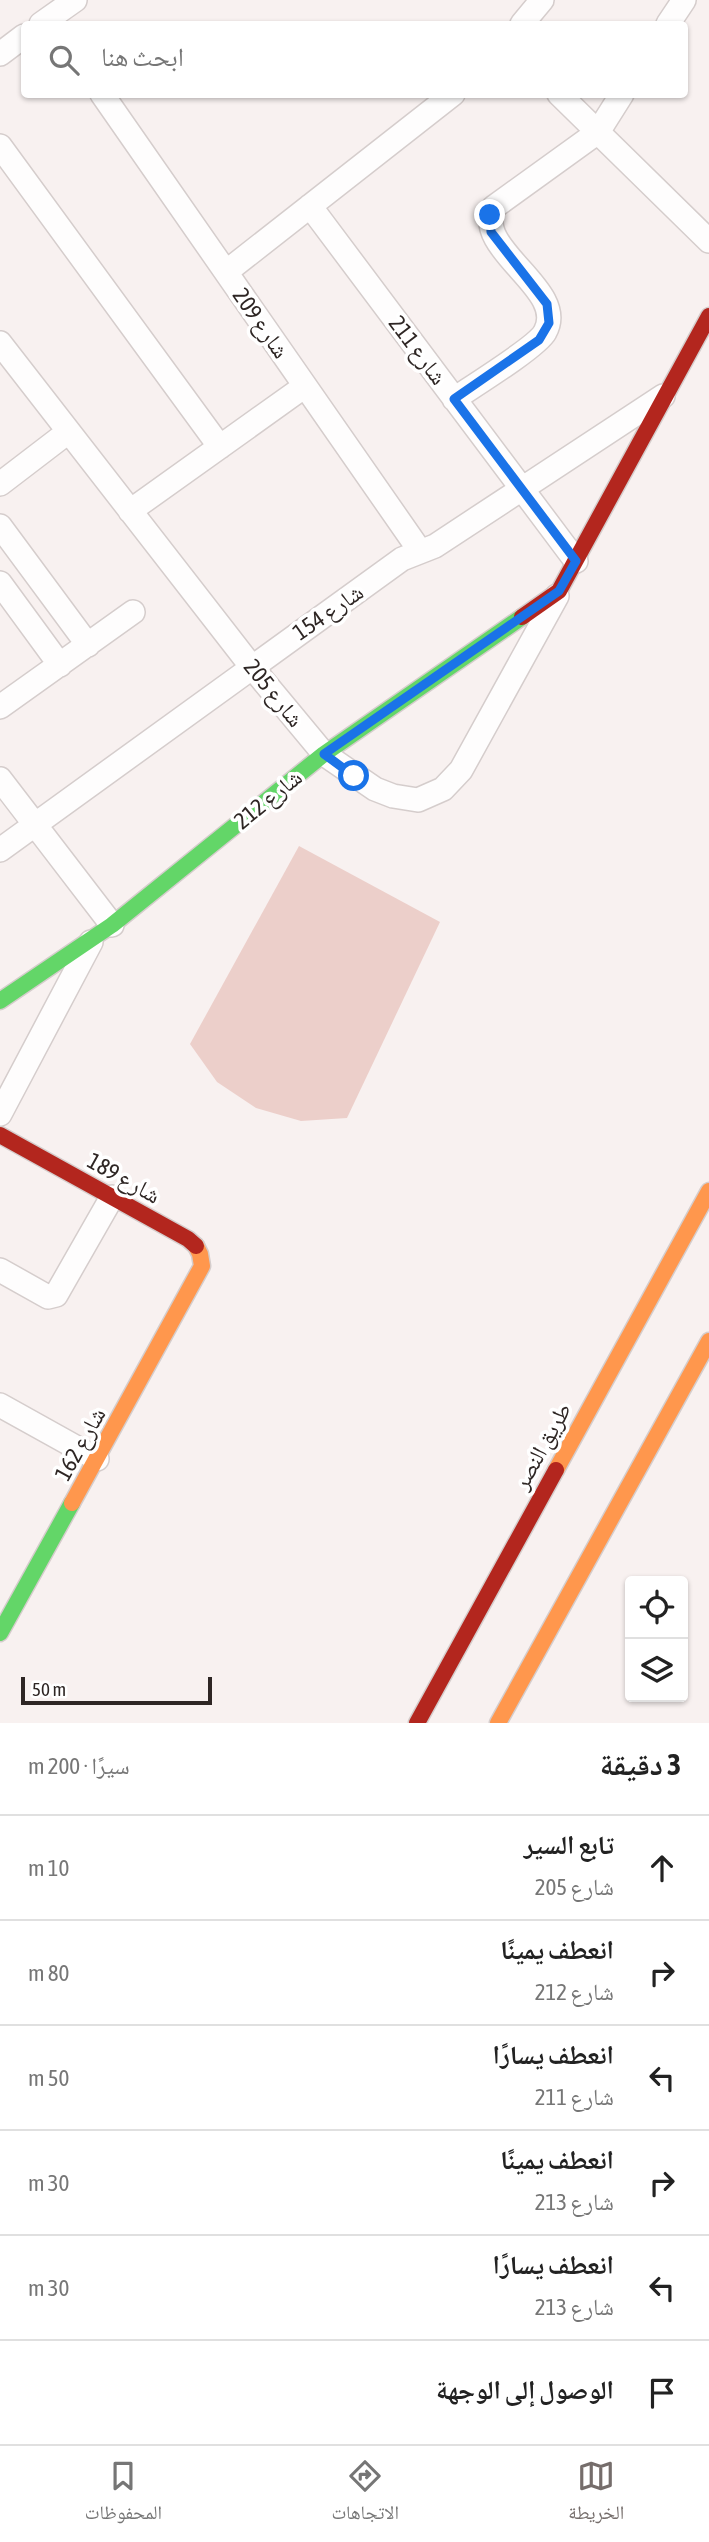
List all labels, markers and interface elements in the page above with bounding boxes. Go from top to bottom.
search box [21,21,688,98]
icon: search [45,41,83,79]
text: ابحث هنا [101,42,184,72]
route end [474,199,505,230]
street label: شارع 209 [226,283,294,364]
street label: شارع 211 [382,311,452,391]
street label: شارع 154 [288,579,369,647]
street label: شارع 205 [237,654,309,733]
route start [338,760,369,791]
street label: شارع 212 [229,764,308,836]
street label: شارع 189 [82,1147,165,1210]
street label: طريق النصر [507,1398,577,1495]
street label: شارع 162 [49,1403,112,1486]
map controls [625,1576,688,1702]
button: locate [625,1576,688,1639]
button: layers [625,1639,688,1702]
scale bar [21,1674,212,1706]
text: 50 m [32,1678,66,1700]
text: 3 دقيقة [600,1747,681,1781]
text: سيرًا · 200 m [28,1753,130,1779]
text: تابع السير [524,1830,614,1860]
icon: ahead [643,1849,681,1887]
text: 10 m [28,1855,69,1881]
text: شارع 205 [535,1874,614,1900]
text: انعطف يمينًا [500,1935,614,1965]
icon: right [643,1954,681,1992]
text: 80 m [28,1960,69,1986]
text: شارع 212 [535,1979,614,2005]
text: انعطف يسارًا [493,2040,614,2070]
icon: left [643,2059,681,2097]
text: 50 m [28,2065,69,2091]
text: شارع 211 [535,2084,614,2110]
text: انعطف يمينًا [500,2145,614,2175]
icon: right [643,2164,681,2202]
text: 30 m [28,2170,69,2196]
text: شارع 213 [535,2189,614,2215]
text: انعطف يسارًا [493,2250,614,2280]
icon: left [643,2269,681,2307]
text: 30 m [28,2275,69,2301]
text: شارع 213 [535,2294,614,2320]
icon: arrive [643,2374,681,2412]
text: الوصول إلى الوجهة [436,2375,614,2405]
tab: المحفوظات [85,2457,162,2531]
tab: الاتجاهات [331,2457,399,2531]
tab: الخريطة [568,2457,624,2531]

